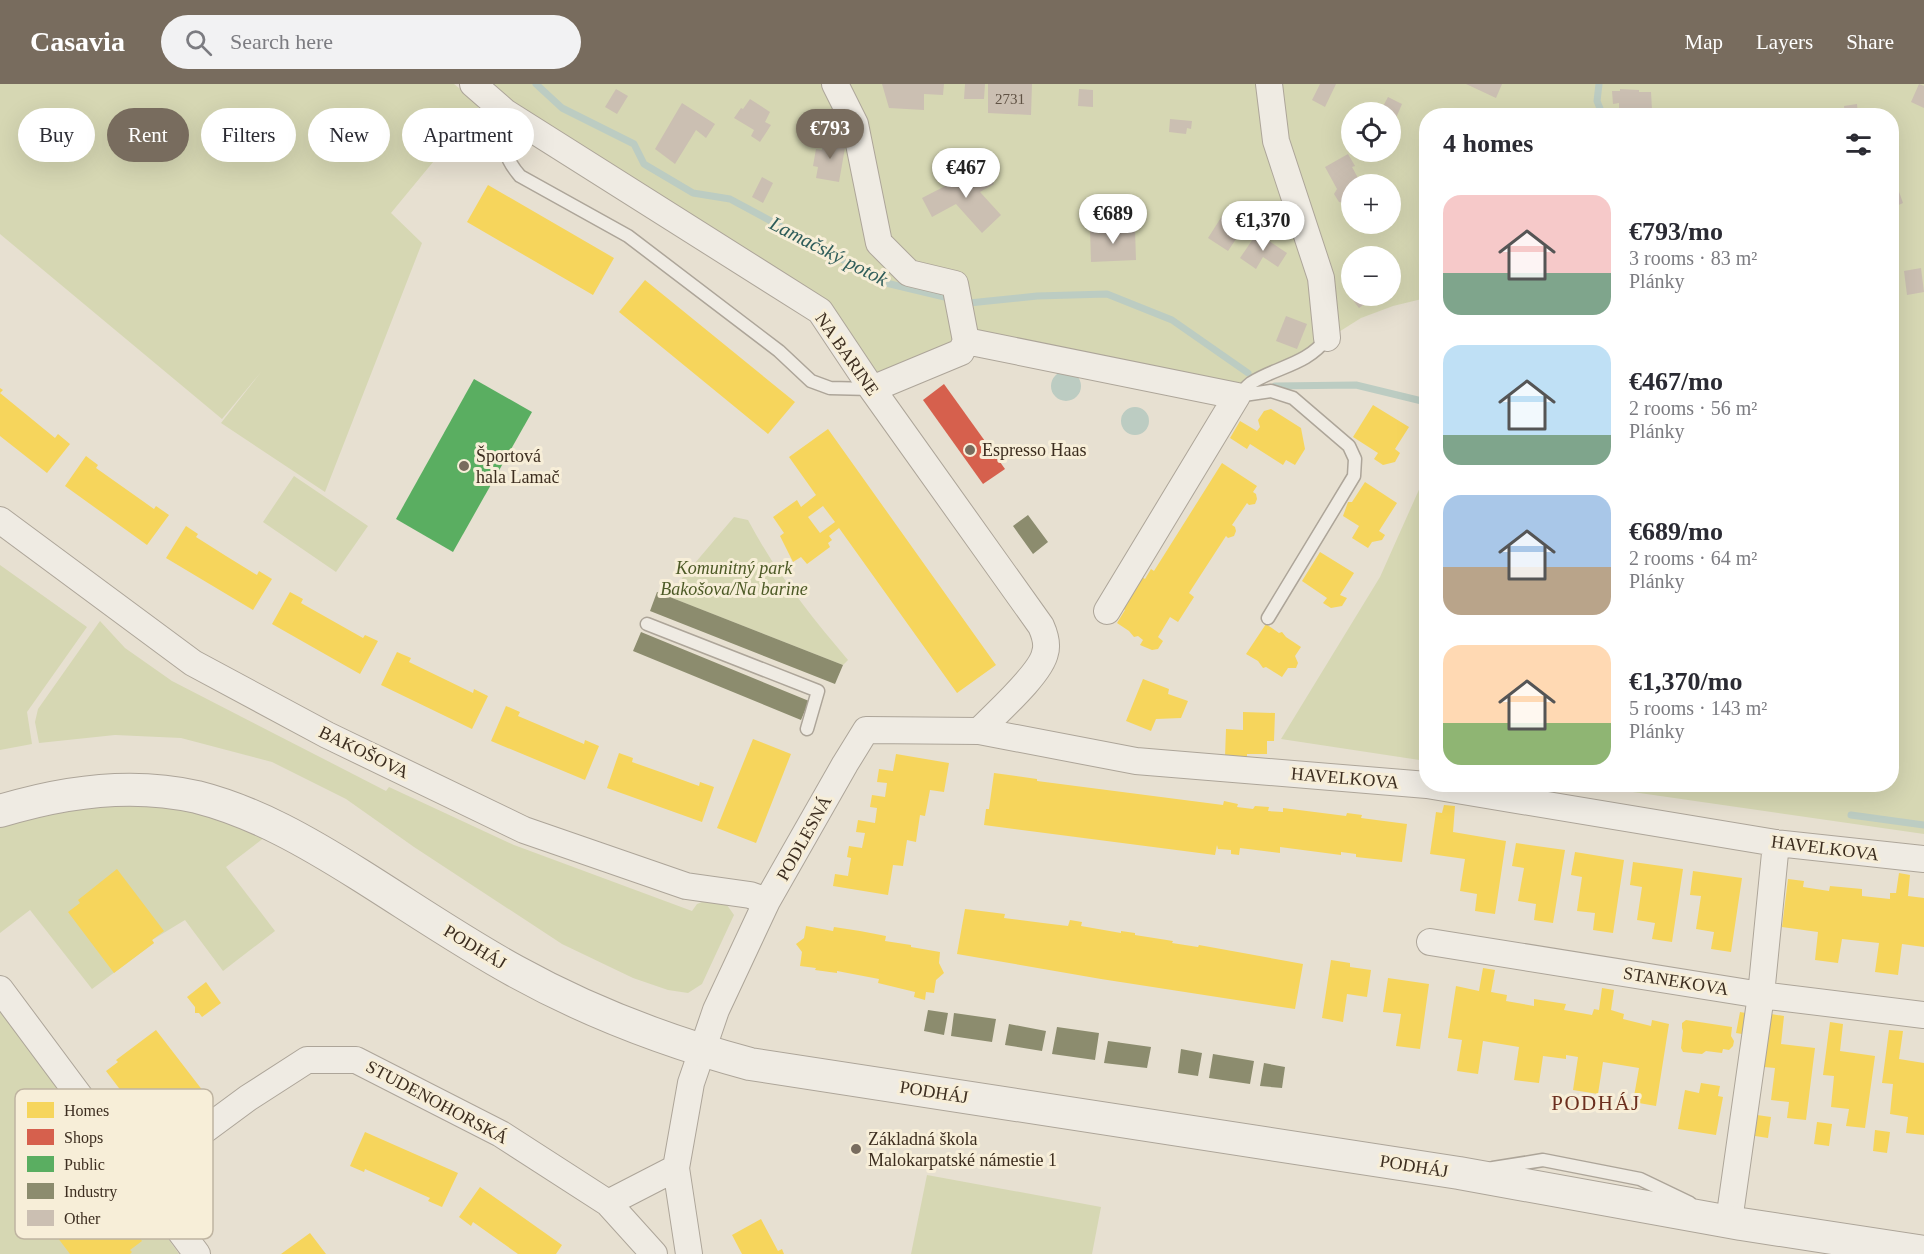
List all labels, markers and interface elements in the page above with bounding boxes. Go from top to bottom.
search box [161,15,581,69]
text: Casavia [30,26,125,57]
icon: search [182,26,215,59]
text: Search here [230,29,333,54]
text: Map [1685,30,1723,54]
text: Layers [1756,30,1813,54]
text: Share [1846,30,1894,54]
house number: 2731 [995,91,1025,107]
map controls [1341,102,1401,306]
button: locate [1341,102,1401,162]
chip: Buy [18,108,95,162]
chip: Rent [107,108,189,162]
chip: Filters [201,108,296,162]
chip: New [308,108,390,162]
chip: Apartment [402,108,534,162]
pin: €793 [794,109,866,160]
text: €793 [810,117,850,139]
icon: filters [1842,128,1875,161]
text: 4 homes [1443,129,1533,158]
pin: €467 [930,148,1002,199]
text: €467 [946,156,986,178]
button: + [1341,174,1401,234]
pin: €689 [1077,194,1149,245]
pin: €1,370 [1214,201,1312,252]
text: €689 [1093,202,1133,224]
text: €1,370 [1236,209,1291,231]
water label: Lamačský potok [765,211,893,292]
text: €793/mo [1629,217,1723,246]
icon: home [1491,219,1563,291]
button: − [1341,246,1401,306]
text: 3 rooms · 83 m² [1629,247,1757,269]
text: Plánky [1629,270,1685,292]
street label: NA BARINE [811,309,883,399]
text: €467/mo [1629,367,1723,396]
icon: home [1491,369,1563,441]
text: 2 rooms · 56 m² [1629,397,1757,419]
text: Plánky [1629,420,1685,442]
place label: Espresso Haas [982,440,1086,460]
marker: Espresso Haas [963,443,977,457]
place label: Športová hala Lamač [476,445,559,487]
marker: Športová hala Lamač [457,459,471,473]
text: €689/mo [1629,517,1723,546]
icon: home [1491,519,1563,591]
text: 2 rooms · 64 m² [1629,547,1757,569]
park label: Komunitný park Bakošova/Na barine [660,558,808,599]
text: Plánky [1629,570,1685,592]
text: €1,370/mo [1629,667,1742,696]
icon: home [1491,669,1563,741]
text: 5 rooms · 143 m² [1629,697,1767,719]
text: Plánky [1629,720,1685,742]
street label: BAKOŠOVA [316,721,413,782]
street label: HAVELKOVA [1290,763,1400,793]
street label: PODLESNÁ [772,792,836,884]
street label: HAVELKOVA [1770,831,1880,865]
street label: PODHÁJ [440,920,510,973]
street label: STANEKOVA [1622,963,1730,999]
street label: STUDENOHORSKÁ [363,1055,512,1148]
street label: PODHÁJ [898,1076,970,1107]
legend [15,1089,213,1239]
district label: PODHÁJ [1551,1091,1641,1115]
text: Homes [64,1102,109,1119]
text: Shops [64,1129,103,1147]
place label: Základná škola Malokarpatské námestie 1 [868,1129,1057,1170]
marker: Základná škola Malokarpatské námestie 1 [849,1142,863,1156]
street label: PODHÁJ [1378,1150,1450,1181]
text: Public [64,1156,105,1173]
text: Industry [64,1183,117,1201]
text: Other [64,1210,101,1227]

